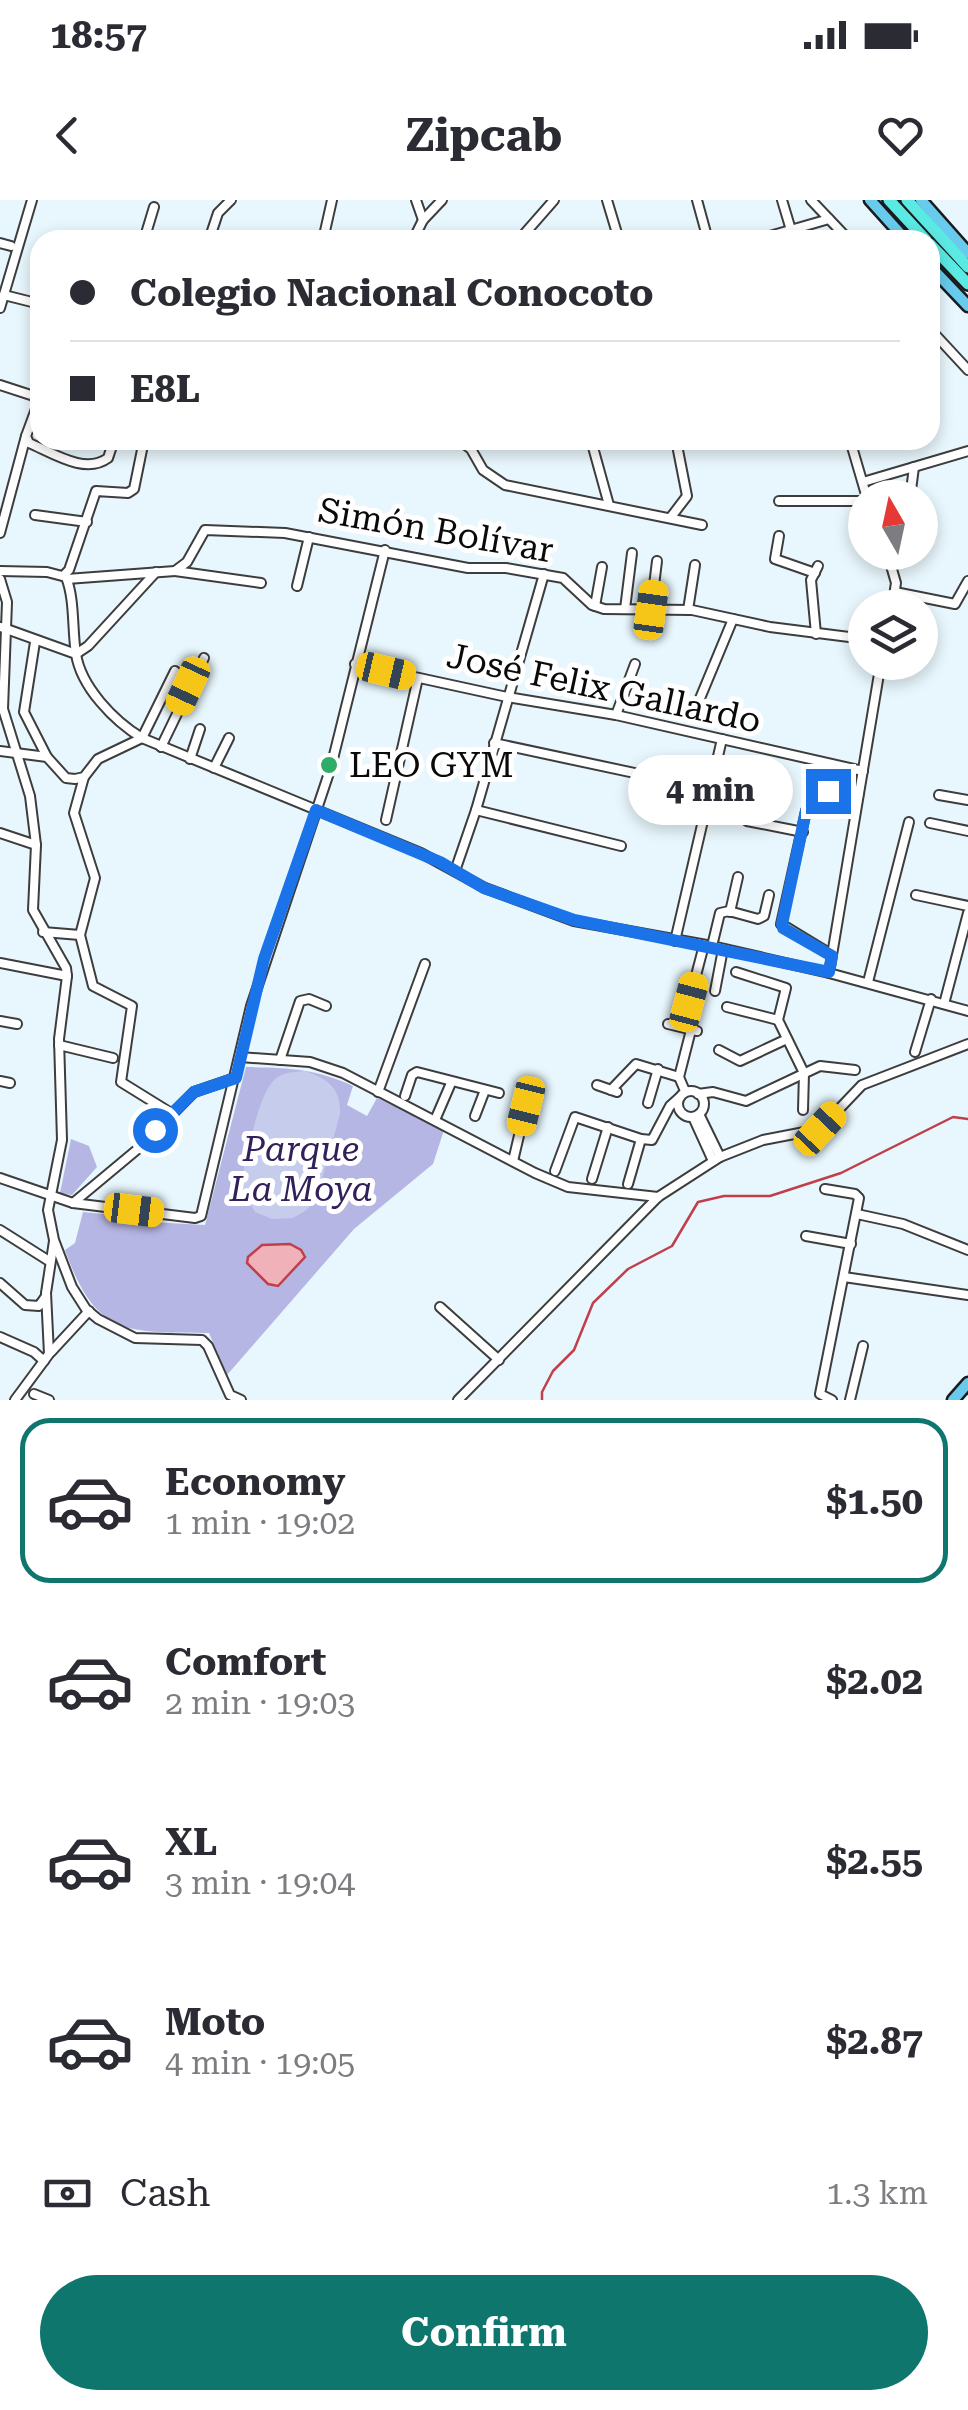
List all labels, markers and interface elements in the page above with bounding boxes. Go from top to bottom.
text: 18:57 [50,13,147,57]
icon: back [40,108,95,163]
icon: heart [873,108,928,163]
text: Zipcab [406,109,562,162]
text: Colegio Nacional Conocoto [130,271,654,315]
text: E8L [130,367,200,411]
north arrow [848,480,938,570]
map controls [848,480,938,680]
street label: Simón Bolívar [315,490,557,571]
car [632,578,670,642]
button: layers [848,590,938,680]
street label: José Felix Gallardo [443,635,765,742]
car [353,650,419,692]
car [162,652,214,720]
place label: LEO GYM [349,745,514,786]
marker: LEO GYM [318,754,340,776]
callout: 4 min [628,756,793,826]
route end [806,769,851,814]
text: 4 min [666,771,755,809]
car [667,969,711,1035]
car [504,1073,548,1139]
car [789,1097,851,1161]
route start [133,1108,178,1153]
park label: Parque La Moya [228,1129,373,1210]
car [102,1191,166,1229]
icon: car [45,1456,135,1546]
text: Economy [165,1460,345,1504]
text: $1.50 [826,1479,923,1523]
text: 1 min · 19:02 [165,1504,355,1542]
icon: car [45,1636,135,1726]
text: Comfort [165,1640,326,1684]
text: $2.02 [826,1659,923,1703]
text: 2 min · 19:03 [165,1684,355,1722]
icon: car [45,1816,135,1906]
text: XL [165,1820,217,1864]
text: $2.55 [826,1839,923,1883]
text: 3 min · 19:04 [165,1864,355,1902]
icon: car [45,1996,135,2086]
text: Moto [165,2000,265,2044]
text: $2.87 [826,2019,923,2063]
text: 4 min · 19:05 [165,2044,355,2082]
icon: cash [40,2166,95,2221]
text: Cash [120,2171,210,2215]
text: 1.3 km [826,2174,928,2212]
button: Confirm [40,2275,928,2390]

